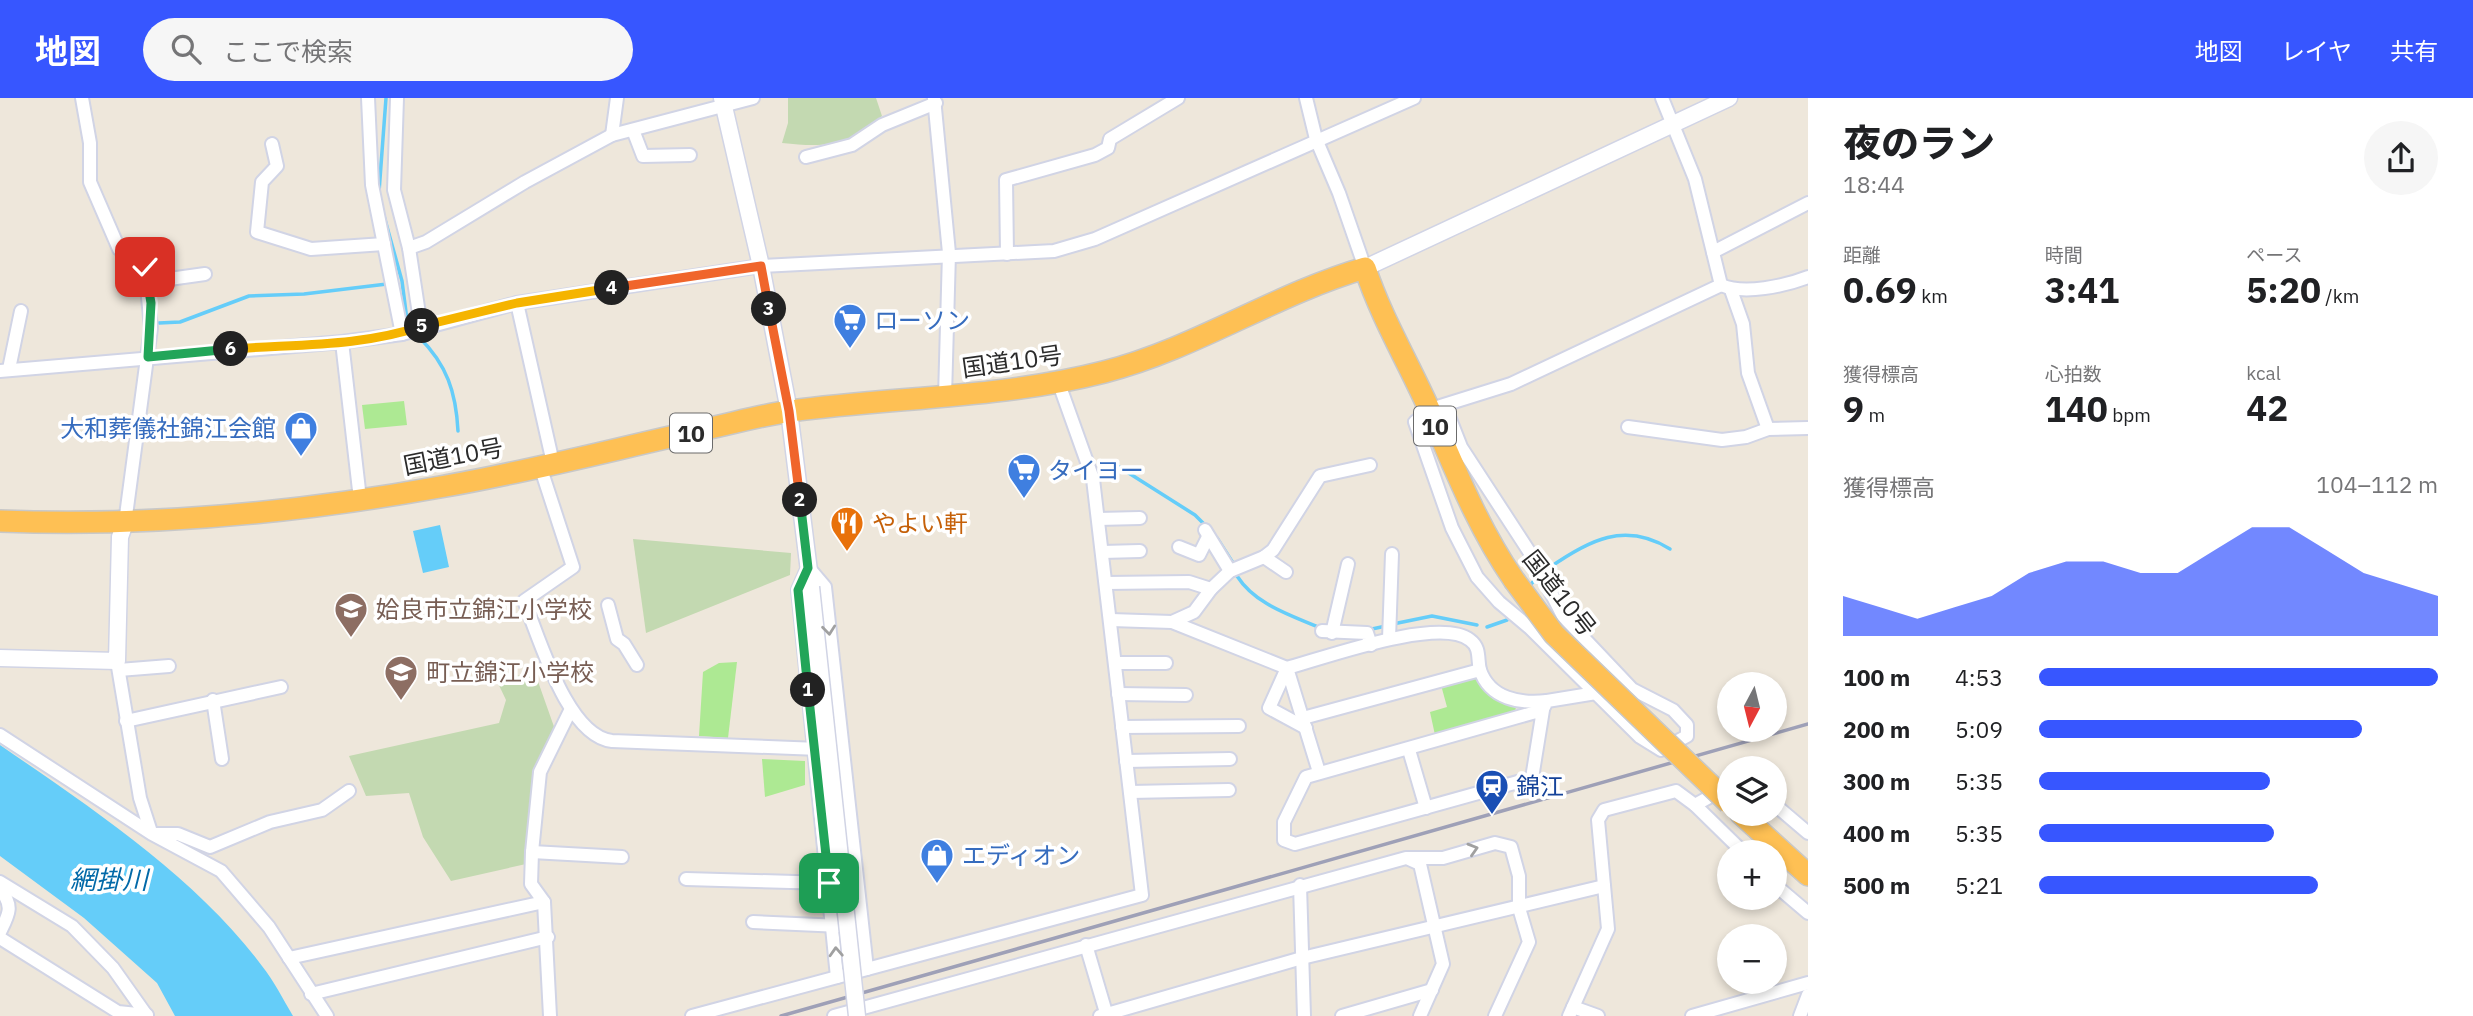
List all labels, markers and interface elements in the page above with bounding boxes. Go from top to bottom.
search box [143,18,633,81]
text: 地図 [35,29,101,72]
icon: search [167,30,205,68]
text: ここで検索 [223,34,353,68]
text: 地図 [2195,35,2243,67]
text: レイヤ [2281,35,2352,67]
text: 共有 [2390,35,2438,67]
text: 夜のラン [1843,118,1995,167]
button: share [2364,121,2438,195]
text: 18:44 [1843,169,1905,199]
pin [115,237,175,297]
text: 距離 [1843,243,1881,267]
text: 時間 [2045,243,2083,267]
text: ペース [2246,243,2302,267]
icon: check [126,248,164,286]
text: 0.69 [1843,267,1917,313]
text: 3:41 [2045,267,2119,313]
text: 5:20 [2246,267,2321,313]
pin: 4 [594,270,630,306]
text: 4 [606,275,617,299]
text: km [1917,284,1948,308]
text: /km [2321,284,2359,308]
pin: 3 [752,292,786,326]
text: 3 [763,296,774,320]
supermarket icon: ローソン [831,301,869,350]
place label: ローソン [874,304,970,336]
pin: 5 [404,308,440,344]
text: 5 [416,313,427,337]
pin: 6 [214,331,248,366]
text: 6 [225,336,236,360]
street label: 国道10号 [960,338,1064,384]
text: kcal [2246,361,2281,385]
text: 獲得標高 [1843,362,1919,386]
text: 心拍数 [2045,362,2102,386]
text: 42 [2246,385,2288,431]
text: 9 [1843,386,1864,432]
text: 140 [2045,386,2108,432]
text: m [1864,403,1885,427]
text: bpm [2108,403,2151,427]
road number: 10 [1414,406,1456,446]
shop icon: 大和葬儀社錦江会館 [282,409,320,458]
place label: 大和葬儀社錦江会館 [60,412,276,444]
road number: 10 [670,414,712,452]
street label: 国道10号 [400,431,506,481]
supermarket icon: タイヨー [1005,451,1043,500]
place label: タイヨー [1048,454,1144,486]
text: 104–112 m [2316,469,2438,499]
text: 獲得標高 [1843,472,1935,502]
pin: 2 [782,482,818,518]
text: 2 [794,487,805,511]
restaurant icon: やよい軒 [828,504,866,553]
place label: やよい軒 [872,507,968,539]
street label: 国道10号 [1516,543,1604,643]
school or university icon: 姶良市立錦江小学校 [332,590,370,639]
place label: 姶良市立錦江小学校 [376,593,592,625]
one-way arrow [822,624,837,635]
school or university icon: 町立錦江小学校 [382,653,420,702]
place label: 町立錦江小学校 [426,656,594,688]
text: 100 m [1843,662,1910,692]
text: 4:53 [1955,662,2003,692]
pin: 1 [790,672,826,708]
north arrow [1717,672,1787,742]
map controls [1717,672,1787,994]
text: 1 [802,677,813,701]
text: 200 m [1843,714,1910,744]
text: 5:09 [1955,714,2003,744]
button: layers [1717,756,1787,826]
text: 300 m [1843,766,1910,796]
text: 5:35 [1955,766,2003,796]
station icon: 錦江 [1473,767,1511,816]
place label: 錦江 [1516,770,1564,802]
text: 400 m [1843,818,1910,848]
text: 5:35 [1955,818,2003,848]
shop icon: エディオン [918,836,956,885]
place label: エディオン [962,839,1080,871]
button: + [1717,840,1787,910]
one-way arrow [1466,843,1478,858]
pin [799,853,859,913]
water label: 網掛川 [70,862,151,896]
icon: arrive [810,864,848,902]
text: 500 m [1843,870,1910,900]
text: 5:21 [1955,870,2003,900]
button: − [1717,924,1787,994]
one-way arrow [829,946,844,957]

